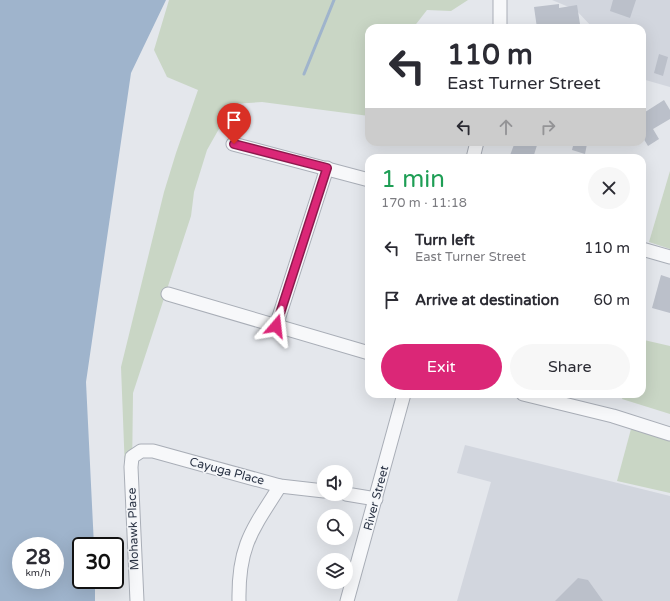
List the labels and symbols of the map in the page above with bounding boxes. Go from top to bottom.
pin [217,103,251,144]
position arrow [255,305,297,347]
street label: Cayuga Place [188,454,266,488]
street label: River Street [361,464,391,532]
street label: Mohawk Place [125,487,141,571]
speed limit sign: 30 [72,537,124,589]

